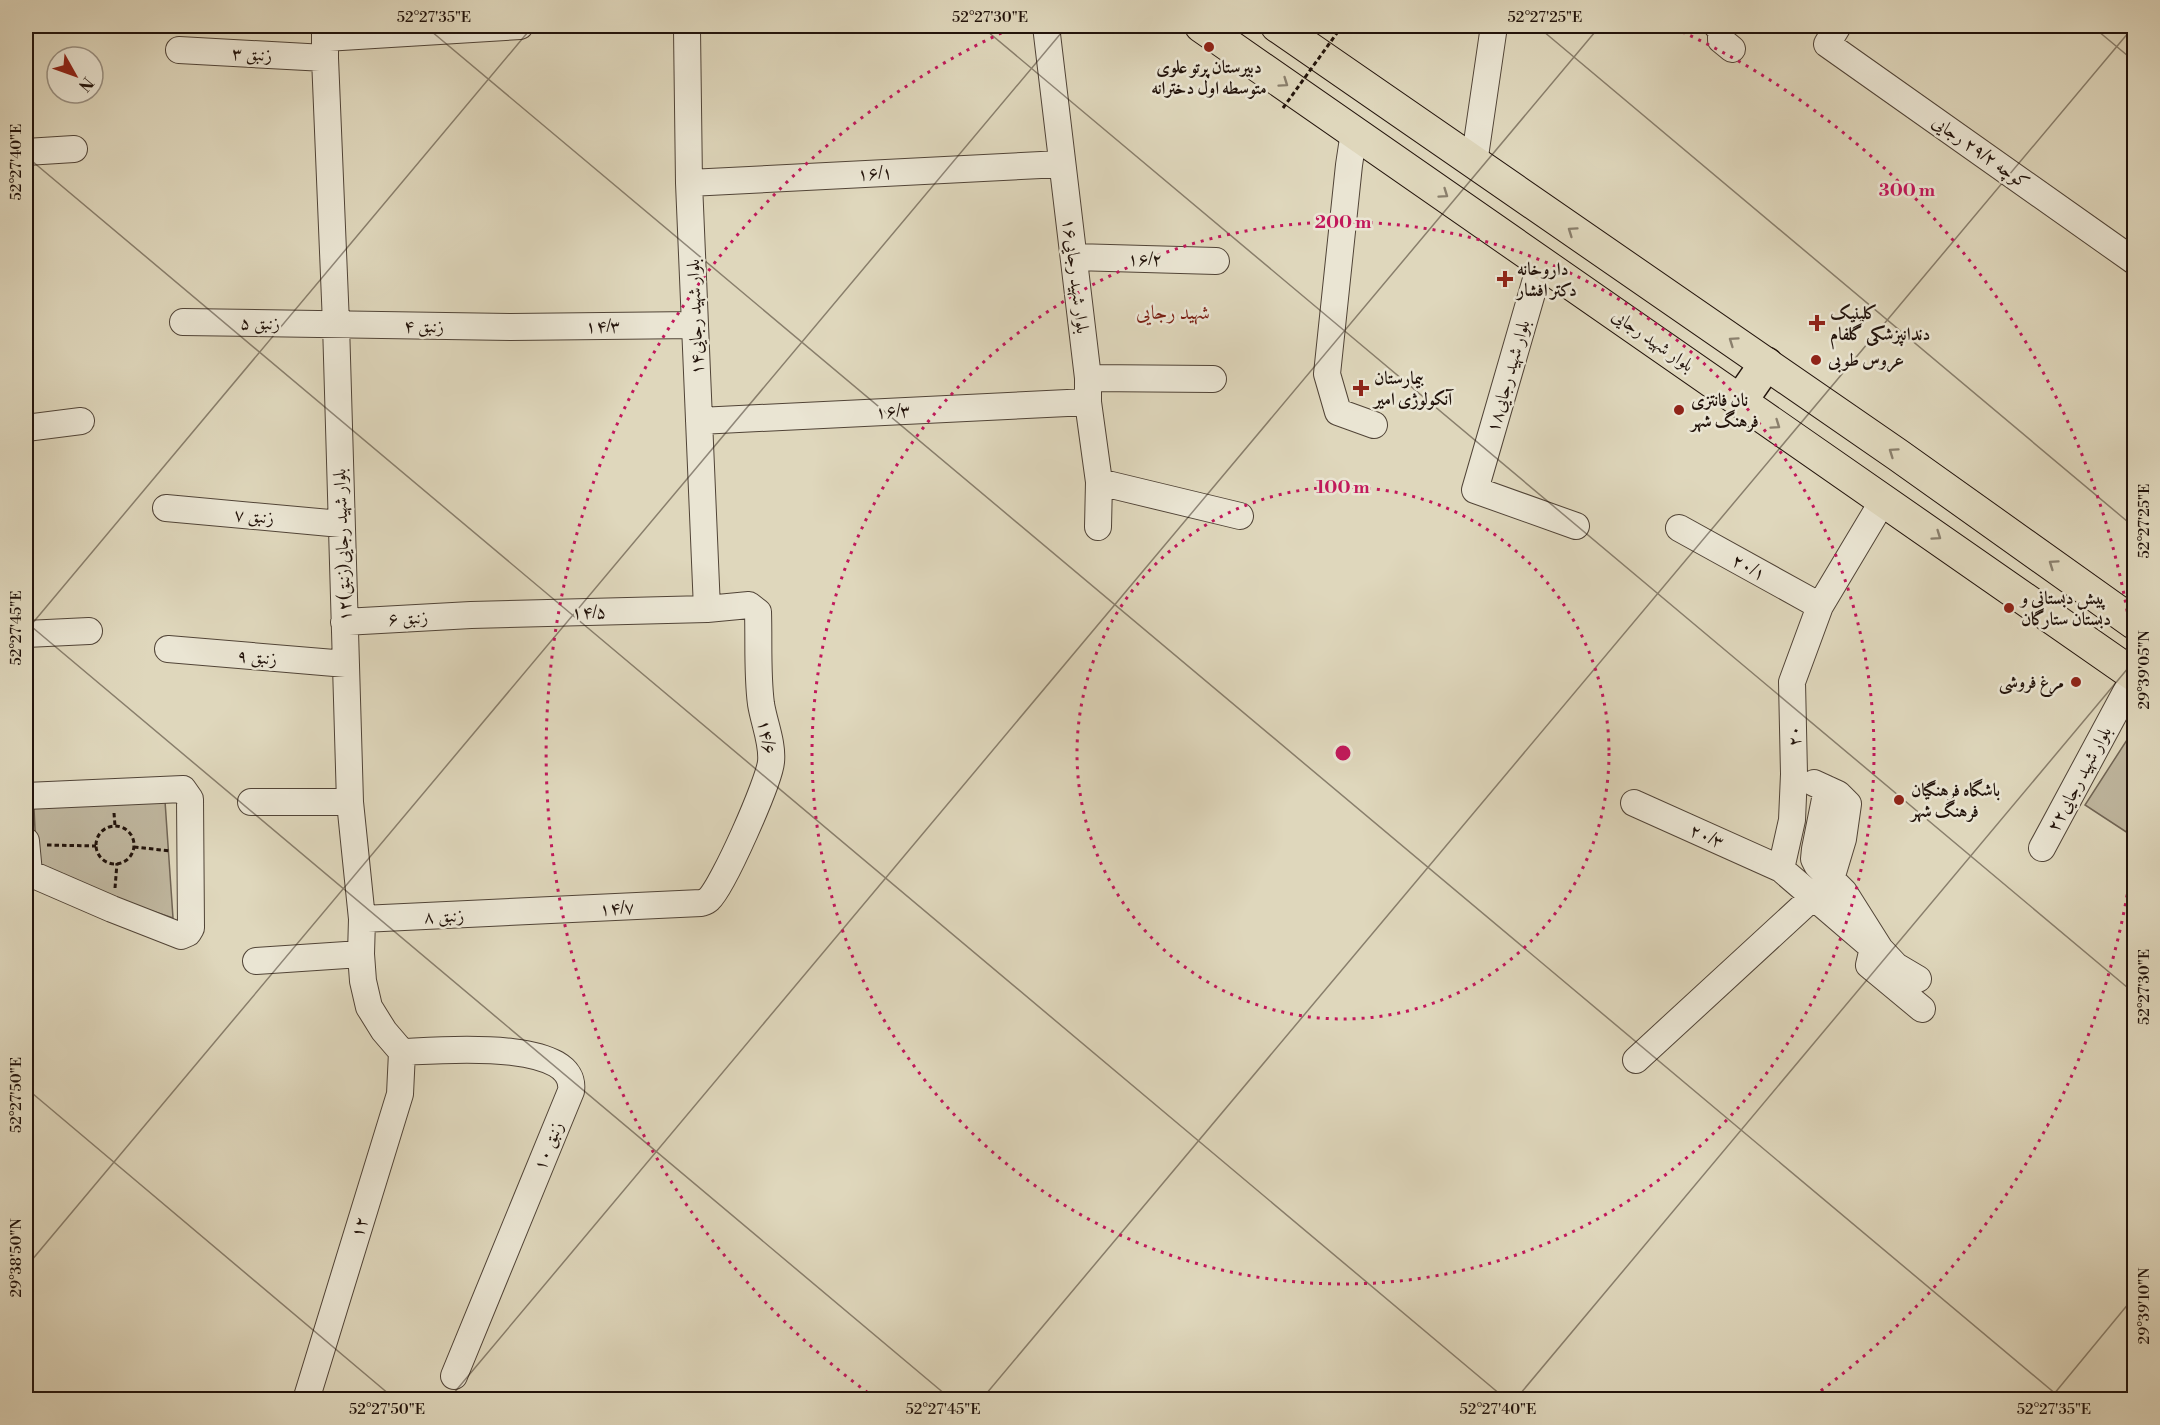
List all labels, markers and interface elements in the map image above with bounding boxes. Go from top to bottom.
text: 52°27'35"E [397,8,471,27]
text: 52°27'30"E [952,8,1028,27]
text: 52°27'25"E [1508,8,1582,27]
marker: دبیرستان پرتو علوی متوسطه اول دخترانه [1202,40,1216,54]
street label: زنبق ۳ [231,42,273,67]
north arrow [45,45,105,105]
place label: دبیرستان پرتو علوی متوسطه اول دخترانه [1151,56,1267,100]
text: N [74,73,97,96]
one-way arrow [1277,76,1288,87]
street label: کوچه ۲۹/۲ رجایی [1927,110,2034,195]
text: 52°27'40"E [7,124,26,200]
street label: ۱۶/۱ [857,161,893,186]
text: 300 m [1879,179,1936,202]
one-way arrow [1437,187,1448,198]
text: 200 m [1315,211,1372,234]
street label: بلوار شهید رجایی۱۶ [1057,217,1094,335]
one-way arrow [1568,227,1579,238]
street label: ۱۶/۲ [1127,248,1163,271]
place label: داروخانه دکتر افشار [1515,258,1577,302]
street label: بلوار شهید رجایی۱۴ [682,259,709,375]
marker: داروخانه دکتر افشار [1498,272,1512,286]
district label: شهید رجایی [1136,301,1210,326]
place label: کلینیک دندانپزشکی گلفام [1830,302,1930,350]
street label: بلوار شهید رجایی [1607,304,1698,377]
street label: زنبق ۵ [240,312,280,335]
marker: کلینیک دندانپزشکی گلفام [1808,314,1826,332]
street label: زنبق ۴ [404,315,444,338]
street label: ۱۴/۳ [585,315,621,338]
street label: بلوار شهید رجایی۱۸ [1481,317,1536,435]
one-way arrow [1728,337,1739,348]
place label: عروس طوبی [1827,349,1904,373]
marker: عروس طوبی [1809,353,1823,367]
place label: بیمارستان آنکولوژی امیر [1372,367,1454,411]
marker: بیمارستان آنکولوژی امیر [1352,379,1370,397]
place label: نان فانتزی فرهنگ شهر [1689,389,1759,433]
street label: ۱۶/۳ [875,399,911,424]
marker: نان فانتزی فرهنگ شهر [1672,403,1686,417]
one-way arrow [1770,418,1781,429]
one-way arrow [1889,448,1900,459]
street label: ۱۲بلوار شهید رجایی(زنبق) [328,468,357,622]
text: 100 m [1316,476,1370,499]
text: 52°27'25"E [2135,484,2154,558]
street label: زنبق ۷ [233,503,275,530]
one-way arrow [1930,529,1941,540]
street label: ۲۰/۱ [1728,549,1770,586]
one-way arrow [2048,560,2059,571]
place label: پیش دبستانی و دبستان ستارگان [2019,587,2111,631]
text: 52°27'45"E [7,590,26,666]
street label: ۱۴/۵ [571,601,607,624]
marker: پیش دبستانی و دبستان ستارگان [2002,601,2016,615]
street label: زنبق ۶ [387,606,429,631]
text: 29°39'05"N [2135,630,2154,710]
street label: زنبق ۹ [236,644,278,671]
place label: مرغ فروشی [1999,671,2064,697]
marker: مرغ فروشی [2069,675,2083,689]
street label: ۱۴/۶ [752,718,781,756]
street label: بلوار شهید رجایی۲۲ [2042,723,2117,836]
street label: ۲۰ [1783,725,1806,747]
centre of rings [1333,743,1353,763]
place label: باشگاه فرهنگیان فرهنگ شهر [1909,778,2000,823]
marker: باشگاه فرهنگیان فرهنگ شهر [1892,793,1906,807]
street label: ۲۰/۳ [1686,819,1727,854]
street label: ۱۴/۷ [599,896,635,921]
street label: زنبق ۸ [423,904,465,929]
text: 52°27'30"E [2135,949,2154,1025]
text: 52°27'50"E [7,1057,26,1133]
street label: زنبق ۱۰ [528,1118,569,1174]
street label: ۱۲ [345,1214,374,1241]
text: 29°38'50"N [7,1218,26,1298]
text: 29°39'10"N [2135,1268,2154,1344]
text: 52°27'50"E [349,1400,425,1419]
text: 52°27'45"E [905,1400,981,1419]
text: 52°27'40"E [1460,1400,1536,1419]
text: 52°27'35"E [2017,1400,2091,1419]

